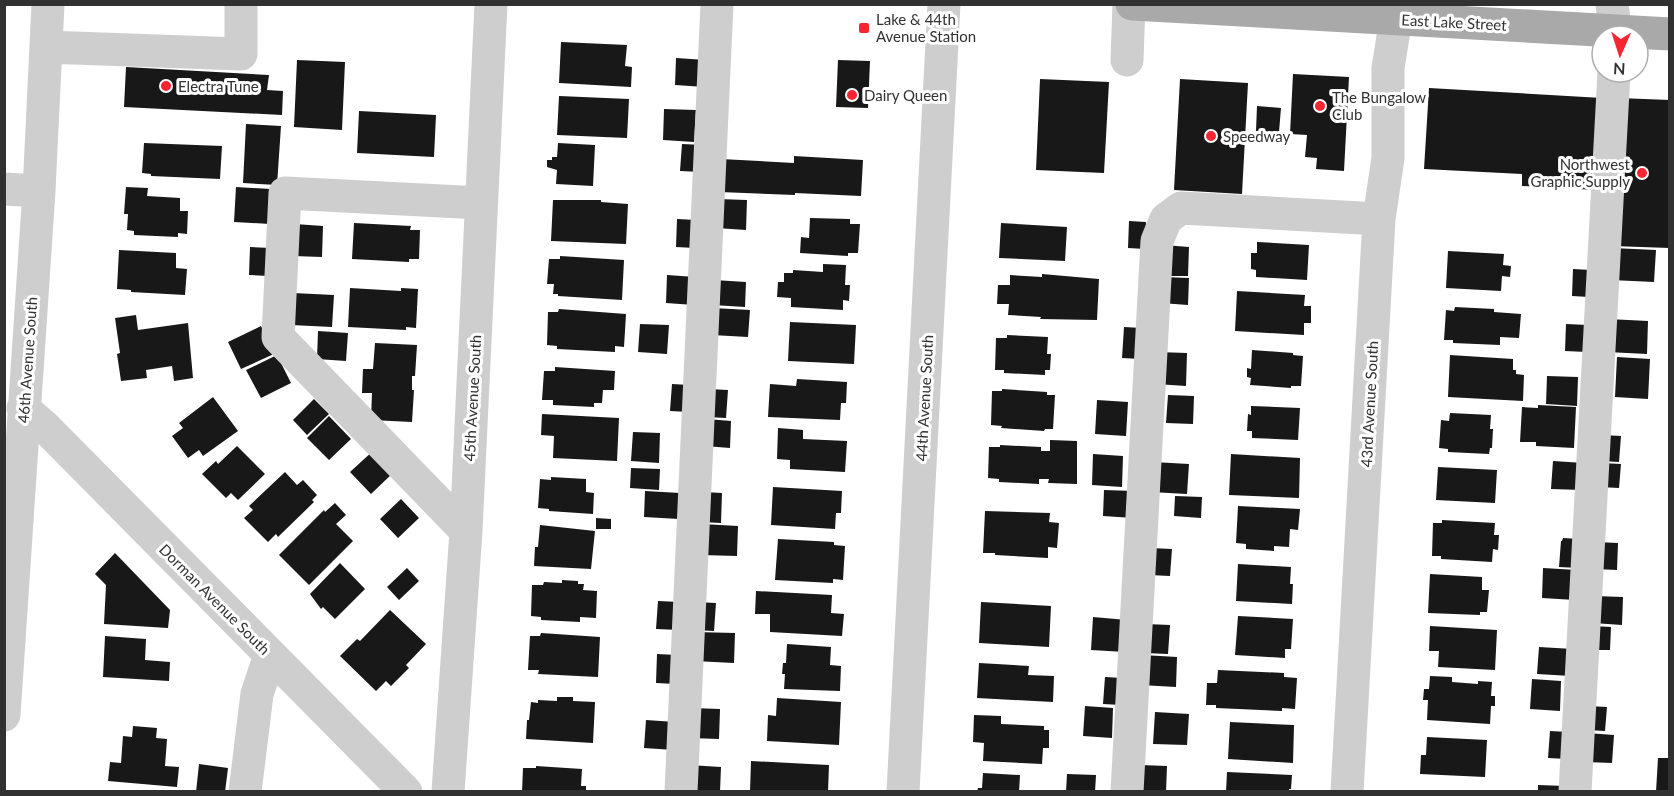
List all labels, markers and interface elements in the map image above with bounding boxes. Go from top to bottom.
place label: Lake & 44th Avenue Station [876,10,976,45]
street label: East Lake Street [1401,10,1508,34]
marker: Lake & 44th Avenue Station [857,21,871,35]
north arrow [1590,24,1650,84]
text: N [1613,60,1626,79]
place label: Electra Tune [178,77,259,95]
marker: Electra Tune [159,79,173,93]
place label: Dairy Queen [864,86,947,104]
marker: Dairy Queen [845,88,859,102]
place label: The Bungalow Club [1332,88,1426,123]
marker: The Bungalow Club [1313,99,1327,113]
place label: Speedway [1223,127,1291,145]
marker: Speedway [1204,129,1218,143]
place label: Northwest Graphic Supply [1531,155,1631,190]
marker: Northwest Graphic Supply [1635,166,1649,180]
street label: 46th Avenue South [14,296,40,424]
street label: 45th Avenue South [460,334,484,462]
street label: 44th Avenue South [912,334,936,462]
street label: 43rd Avenue South [1357,340,1381,468]
street label: Dorman Avenue South [156,540,274,658]

